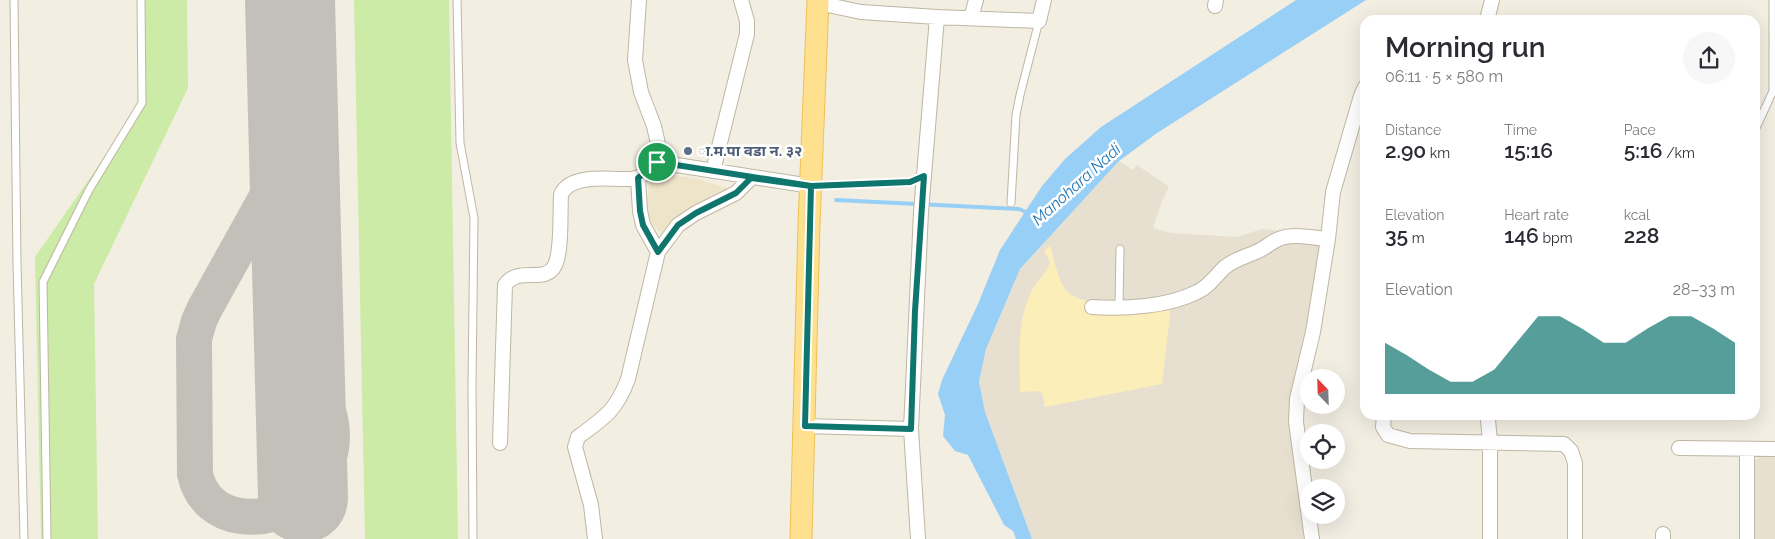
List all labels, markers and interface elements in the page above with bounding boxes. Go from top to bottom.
text: Morning run [1385,31,1545,64]
button: share [1683,32,1735,84]
text: 06:11 · 5 × 580 m [1385,67,1503,86]
text: Distance [1385,122,1441,138]
text: Time [1504,122,1537,138]
text: Pace [1624,122,1656,138]
text: 2.90 [1385,138,1426,163]
text: 15:16 [1504,138,1553,163]
text: 5:16 [1624,138,1663,163]
water label: Manohara Nadi [1028,139,1125,229]
pin [636,141,678,183]
place label: ा.म.पा वडा न. ३२ [698,142,802,160]
marker: ा.म.पा वडा न. ३२ [682,145,694,157]
text: km [1426,145,1450,161]
text: /km [1663,145,1695,161]
icon: arrive [643,148,671,176]
text: Elevation [1385,207,1444,223]
text: Heart rate [1504,207,1569,223]
text: kcal [1624,207,1650,223]
text: 35 [1385,223,1408,248]
text: 146 [1504,223,1539,248]
text: 228 [1624,223,1659,248]
text: m [1408,230,1425,246]
text: bpm [1539,230,1573,246]
text: Elevation [1385,280,1453,299]
text: 28–33 m [1673,280,1735,299]
north arrow [1300,369,1345,414]
map controls [1300,369,1345,524]
button: locate [1300,424,1345,469]
button: layers [1300,479,1345,524]

